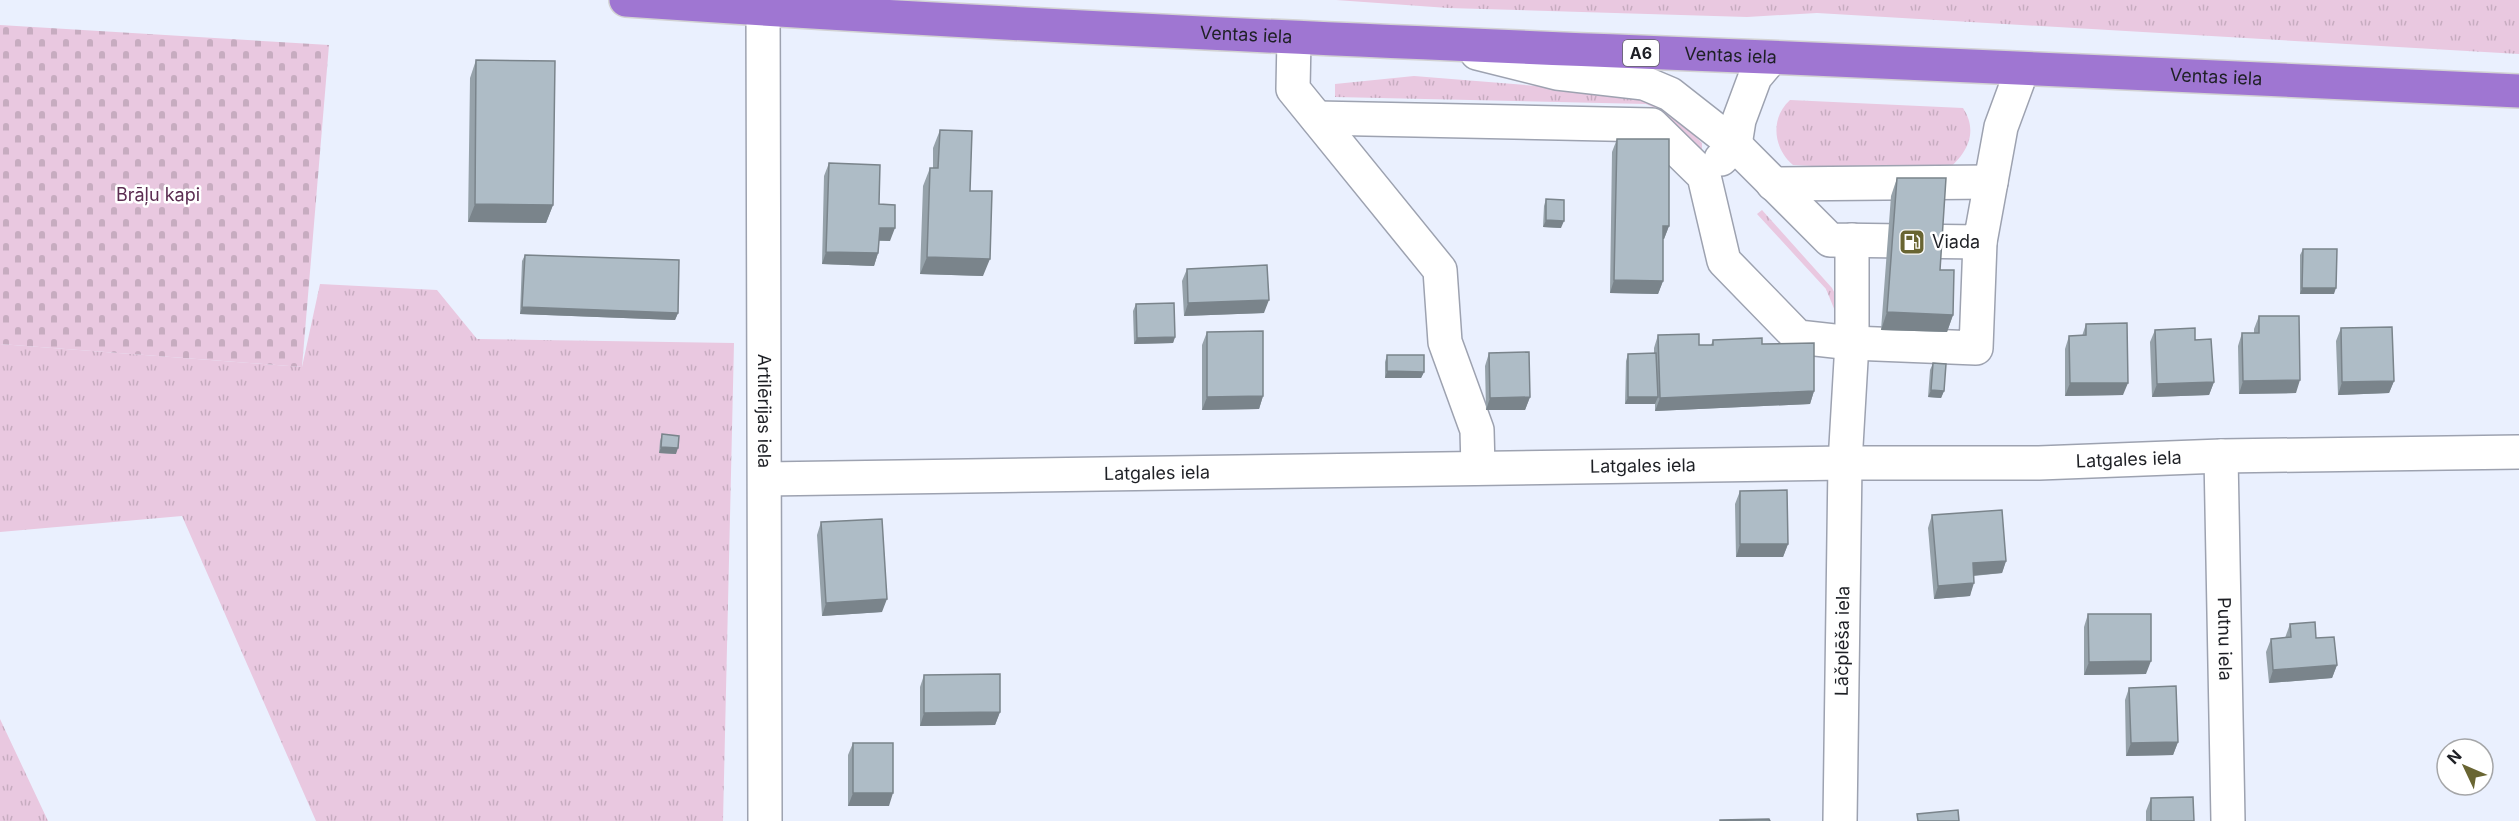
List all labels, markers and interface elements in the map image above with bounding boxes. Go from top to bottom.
street label: Ventas iela [1199,22,1293,47]
road number: A6 [1623,40,1659,66]
street label: Ventas iela [1684,43,1777,67]
street label: Ventas iela [2169,64,2263,89]
park label: Brāļu kapi [116,184,200,206]
fuel station icon: Viada [1897,227,1927,257]
place label: Viada [1932,231,1980,252]
street label: Artilērijas iela [754,354,775,468]
street label: Latgales iela [2075,447,2182,472]
street label: Latgales iela [1590,454,1696,477]
street label: Latgales iela [1104,461,1210,484]
street label: Lāčplēša iela [1831,586,1853,696]
street label: Putnu iela [2214,597,2236,681]
north arrow [2435,737,2495,797]
text: N [2443,745,2466,768]

